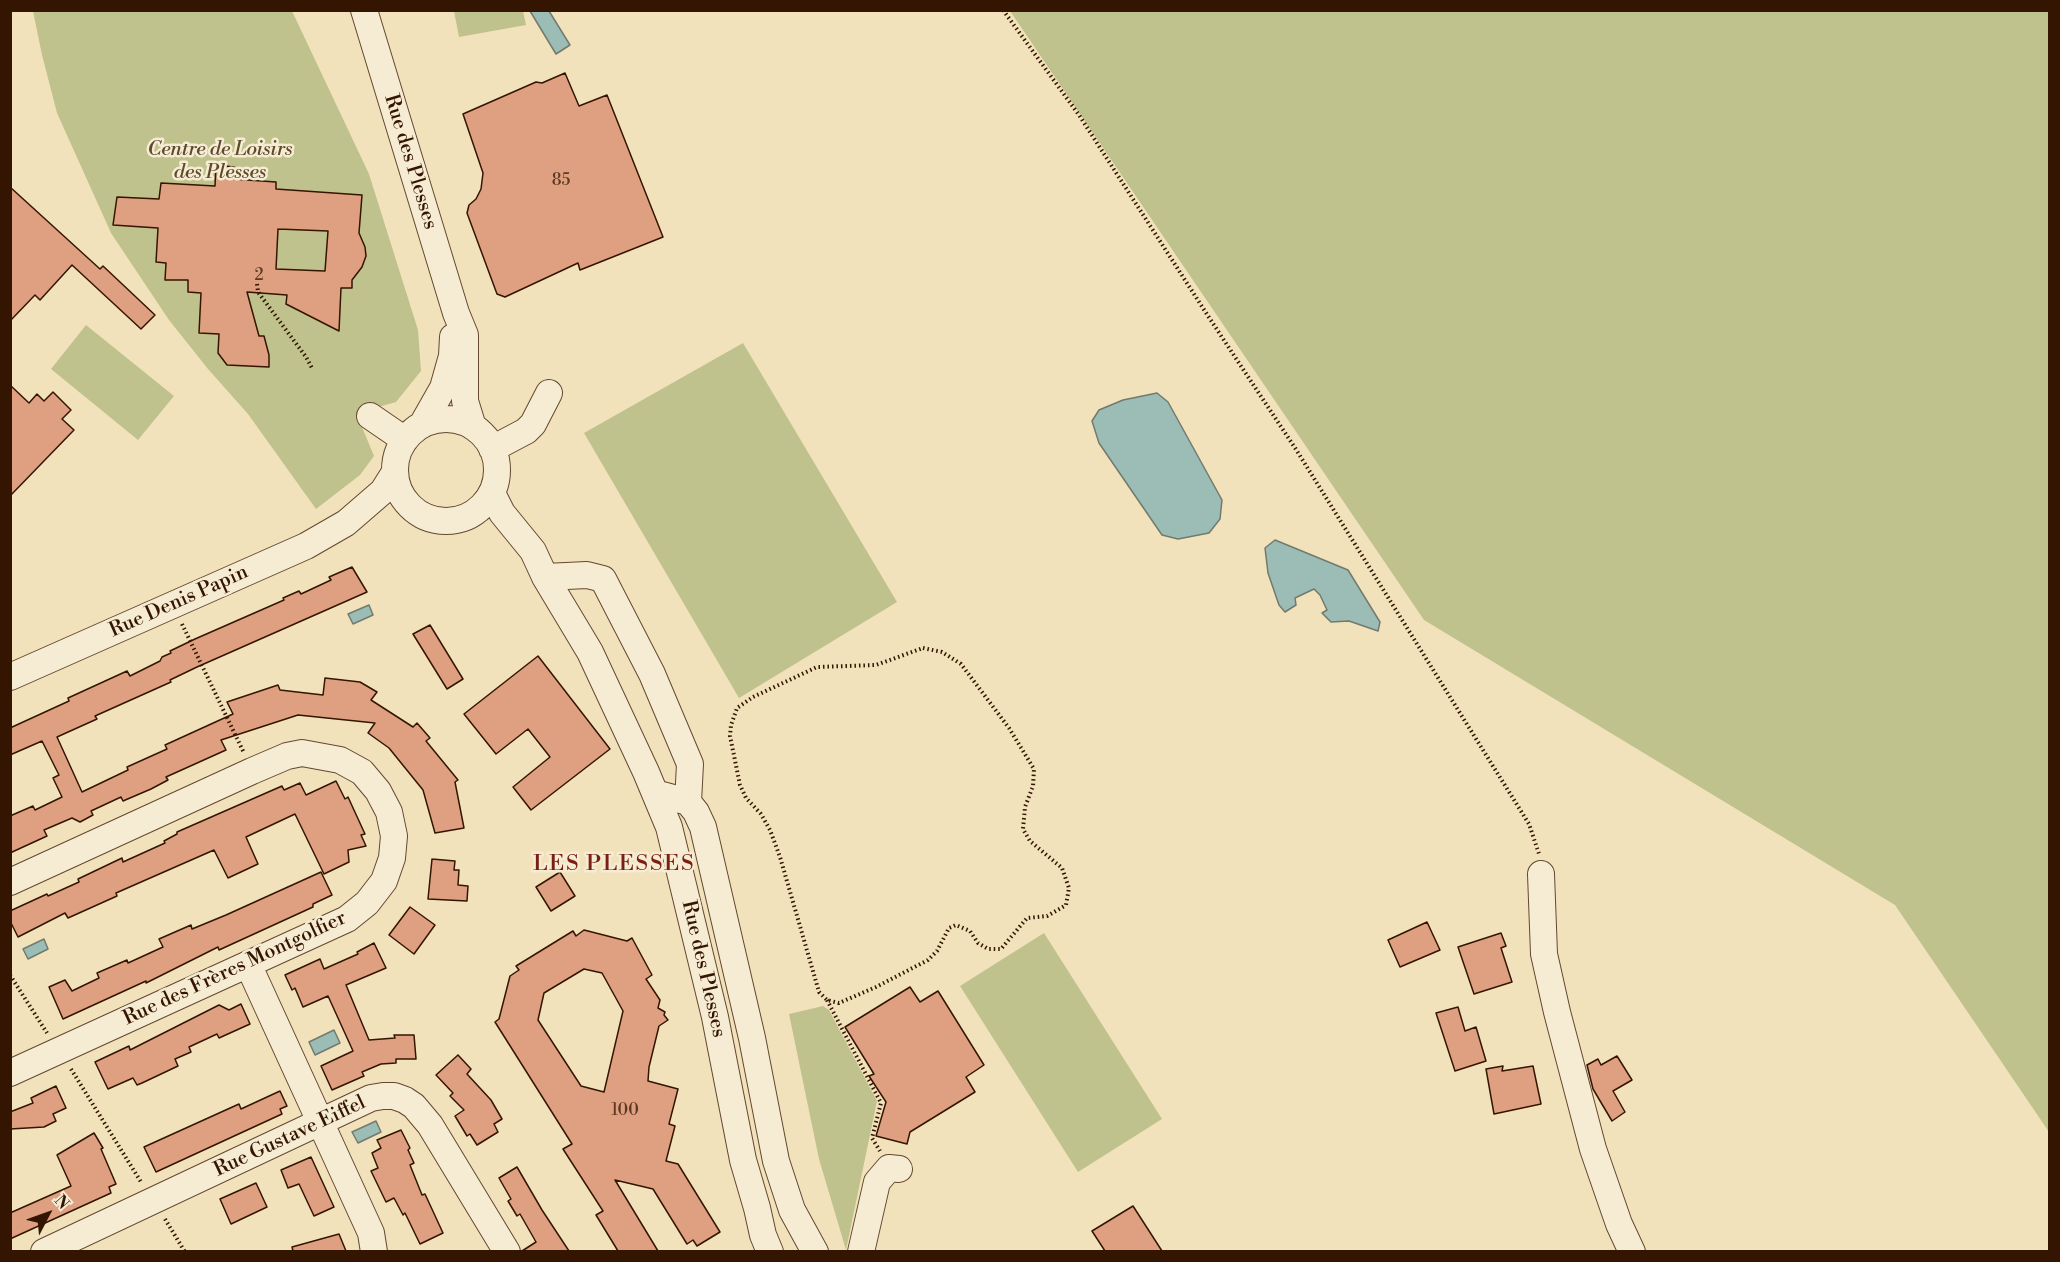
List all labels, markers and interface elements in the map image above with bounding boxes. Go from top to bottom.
street label: Rue des Plesses [378,92,442,232]
park label: Centre de Loisirs des Plesses [147,138,293,185]
house number: 85 [552,171,570,191]
house number: 2 [254,266,264,286]
street label: Rue Denis Papin [106,561,252,643]
district label: LES PLESSES [533,852,695,878]
street label: Rue des Plesses [676,898,730,1040]
street label: Rue des Frères Montgolfier [120,907,350,1031]
street label: Rue Gustave Eiffel [210,1091,370,1183]
house number: 100 [611,1101,639,1121]
north arrow [18,1184,78,1244]
text: N [50,1191,73,1214]

